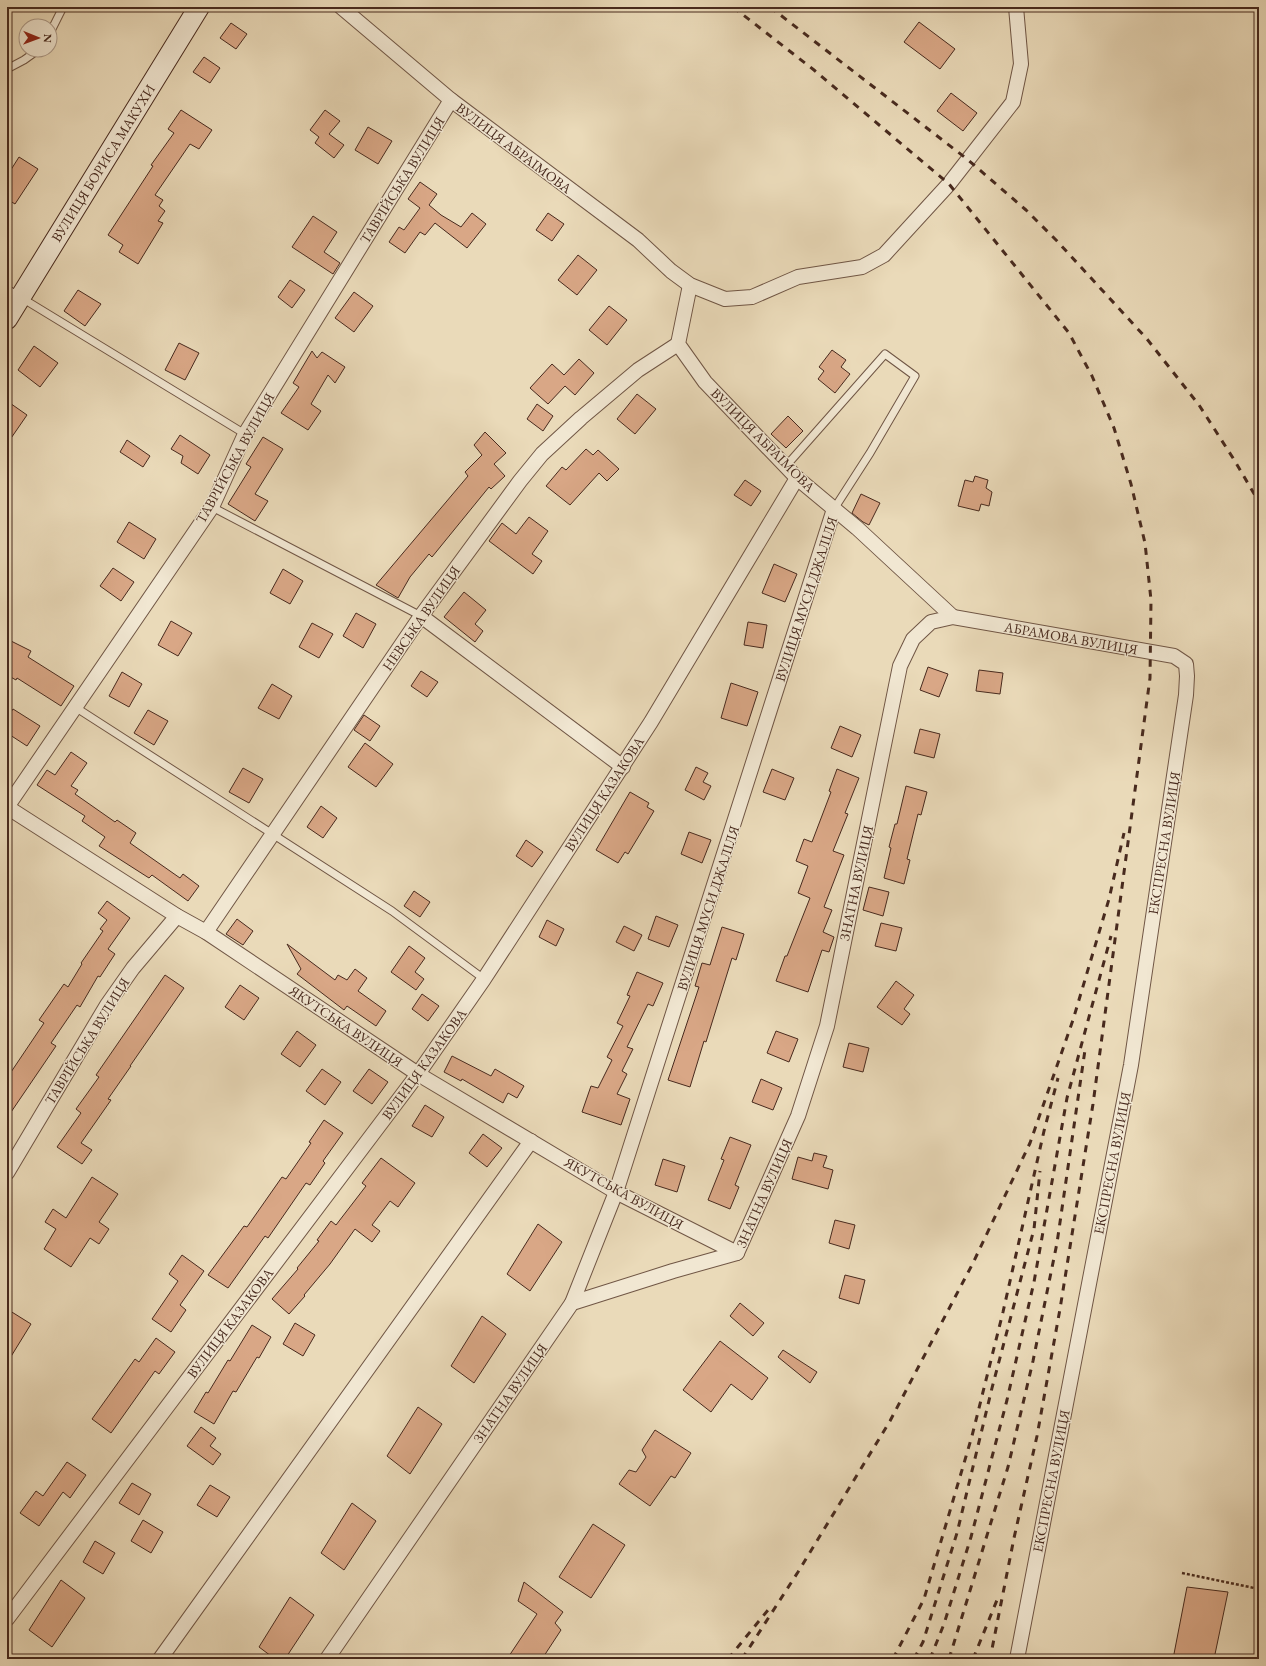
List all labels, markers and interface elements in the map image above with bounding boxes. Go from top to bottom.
north arrow [18,18,58,58]
text: N [41,34,55,43]
street label: ВУЛИЦЯ БОРИСА МАКУХИ [47,80,159,245]
street label: ВУЛИЦЯ АБРАІМОВА [453,99,576,198]
street label: ТАВРІЙСЬКА ВУЛИЦЯ [356,113,449,247]
street label: ВУЛИЦЯ АБРАІМОВА [707,384,819,496]
street label: ТАВРІЙСЬКА ВУЛИЦЯ [192,389,279,526]
street label: ВУЛИЦЯ МУСИ ДЖАЛІЛЯ [771,514,841,684]
street label: НЕВСЬКА ВУЛИЦЯ [378,561,464,674]
street label: АБРАМОВА ВУЛИЦЯ [1002,617,1140,659]
street label: ВУЛИЦЯ КАЗАКОВА [560,733,648,855]
street label: ЕКСПРЕСНА ВУЛИЦЯ [1144,769,1184,916]
street label: ВУЛИЦЯ МУСИ ДЖАЛІЛЯ [673,823,743,993]
street label: ЗНАТНА ВУЛИЦЯ [835,823,877,942]
street label: ТАВРІЙСЬКА ВУЛИЦЯ [41,974,134,1108]
street label: ЯКУТСЬКА ВУЛИЦЯ [285,981,407,1071]
street label: ВУЛИЦЯ КАЗАКОВА [378,1005,471,1123]
street label: ЕКСПРЕСНА ВУЛИЦЯ [1089,1090,1135,1236]
street label: ЗНАТНА ВУЛИЦЯ [732,1135,796,1250]
street label: ЯКУТСЬКА ВУЛИЦЯ [560,1152,687,1234]
street label: ВУЛИЦЯ КАЗАКОВА [183,1264,277,1382]
street label: ЗНАТНА ВУЛИЦЯ [469,1339,551,1446]
street label: ЕКСПРЕСНА ВУЛИЦЯ [1028,1408,1074,1554]

